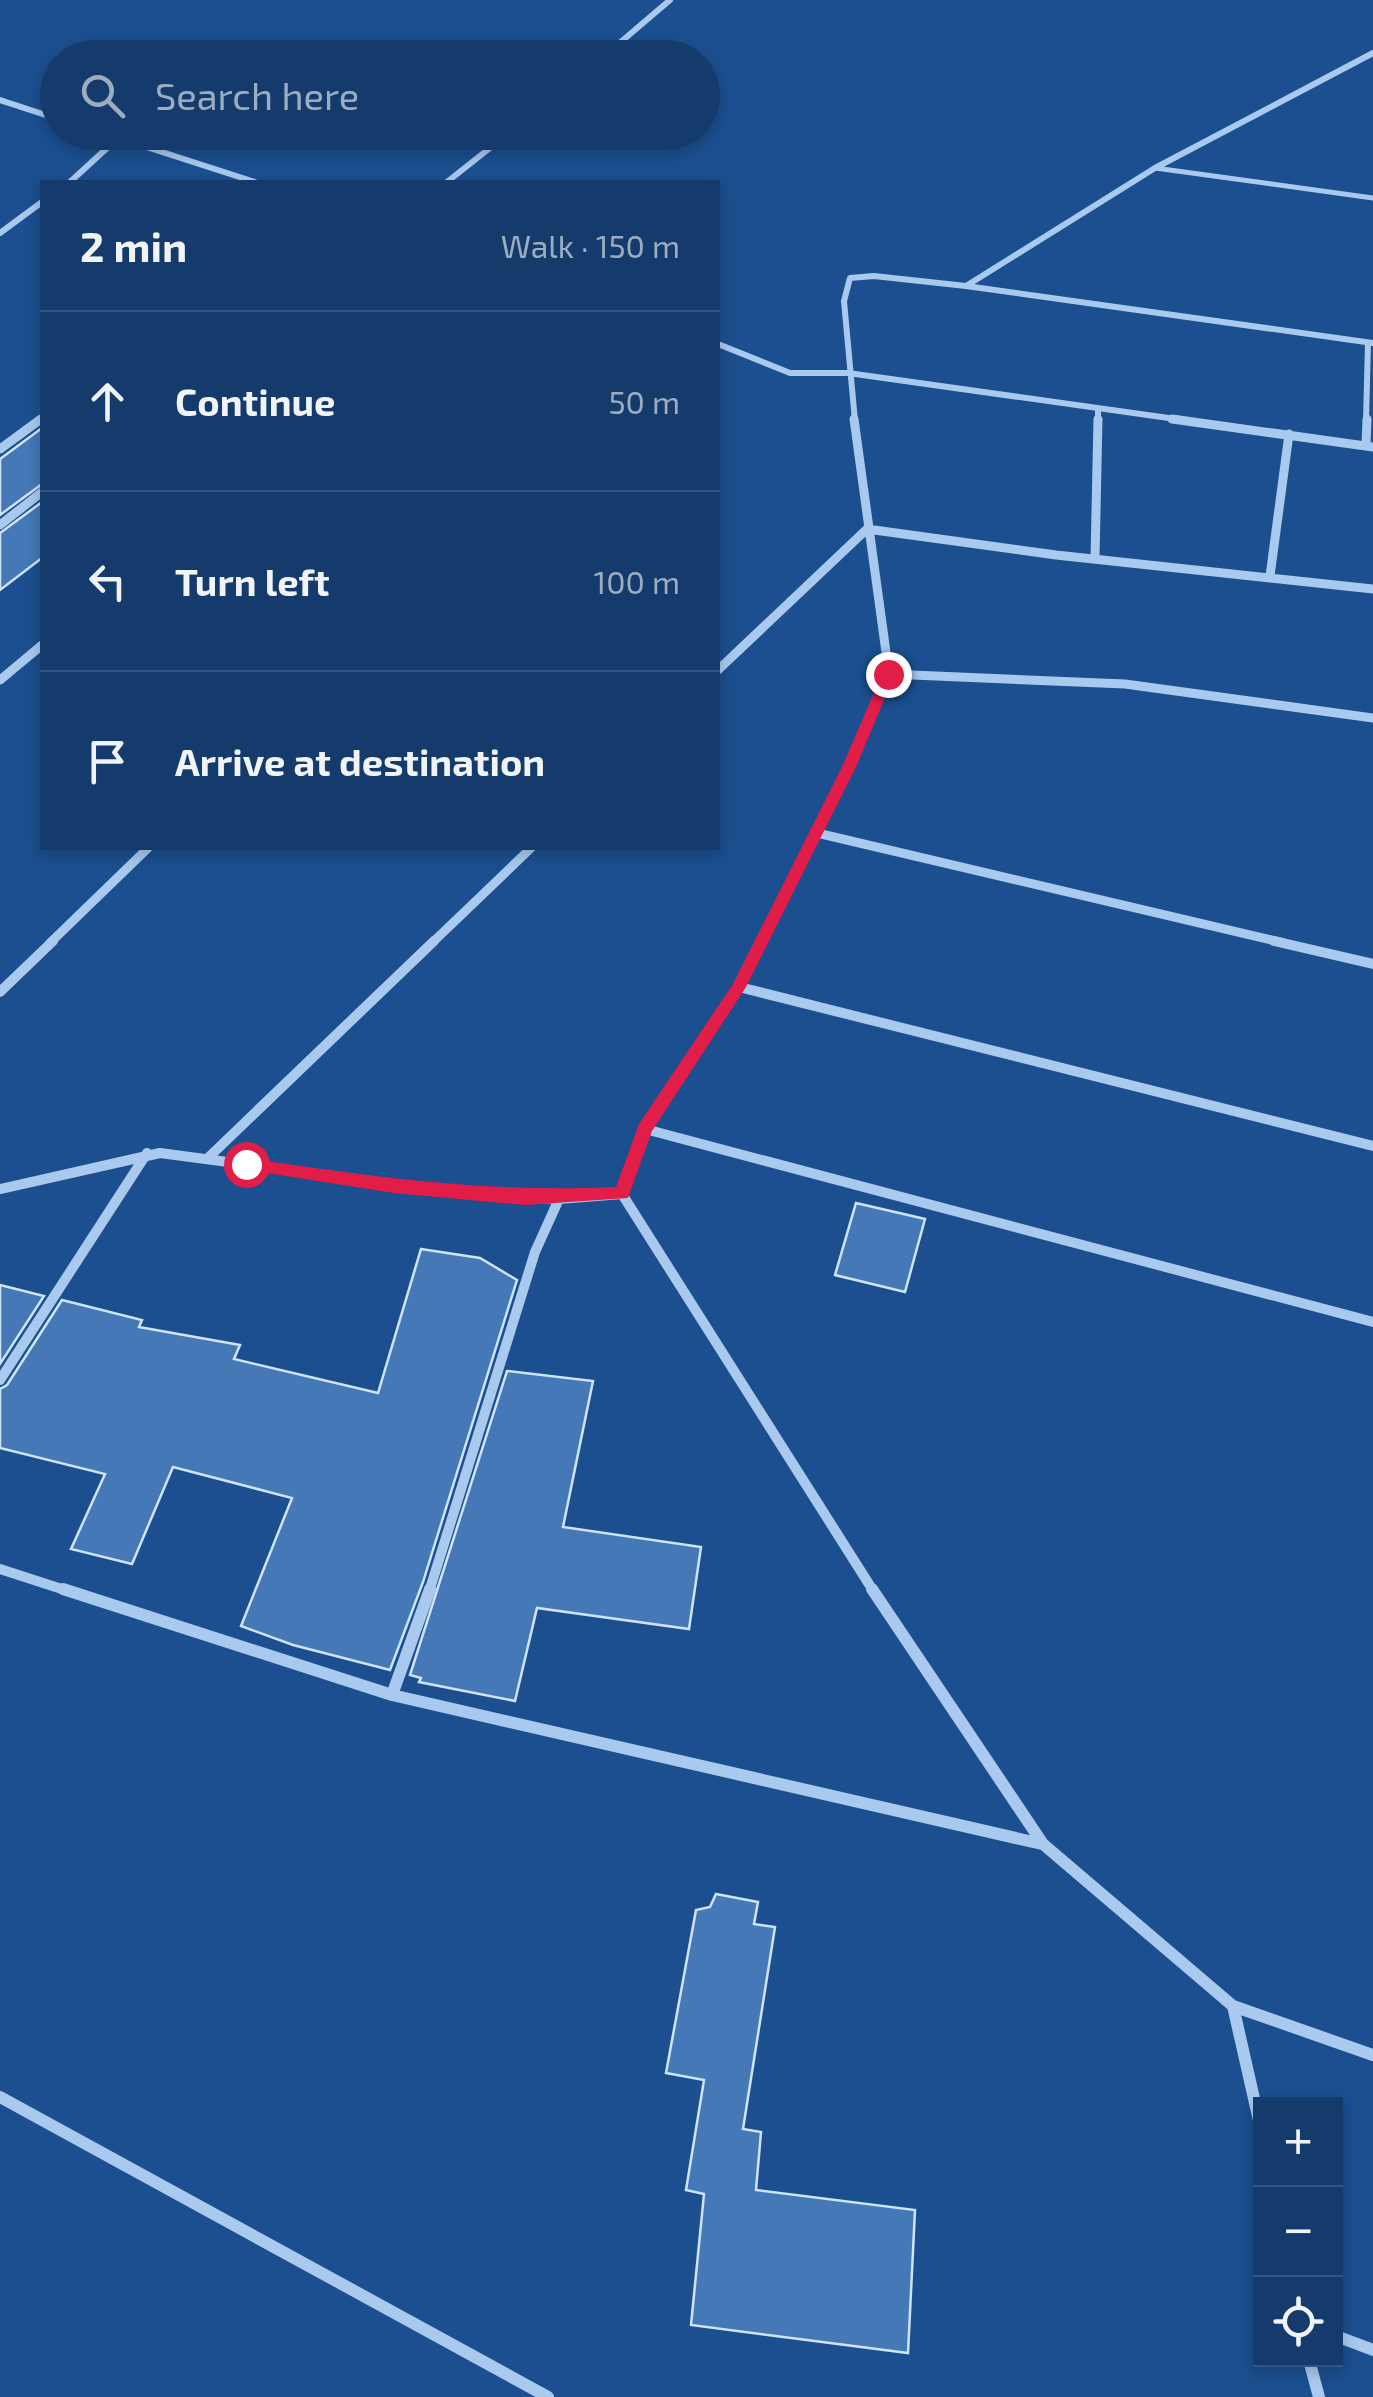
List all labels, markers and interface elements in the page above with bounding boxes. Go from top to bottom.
search box [40,40,720,150]
icon: search [75,68,130,123]
text: Search here [155,72,359,118]
text: 2 min [80,220,187,270]
text: Walk · 150 m [501,226,680,264]
icon: ahead [80,374,135,429]
text: Continue [175,378,335,424]
text: 50 m [608,382,680,420]
icon: left [80,554,135,609]
text: Turn left [175,558,330,604]
text: 100 m [594,562,680,600]
route end [866,652,912,698]
icon: arrive [80,734,135,789]
text: Arrive at destination [175,738,545,784]
route start [224,1142,270,1188]
map controls [1253,2097,1343,2367]
button: + [1253,2097,1343,2187]
button: − [1253,2187,1343,2277]
button: locate [1253,2277,1343,2367]

